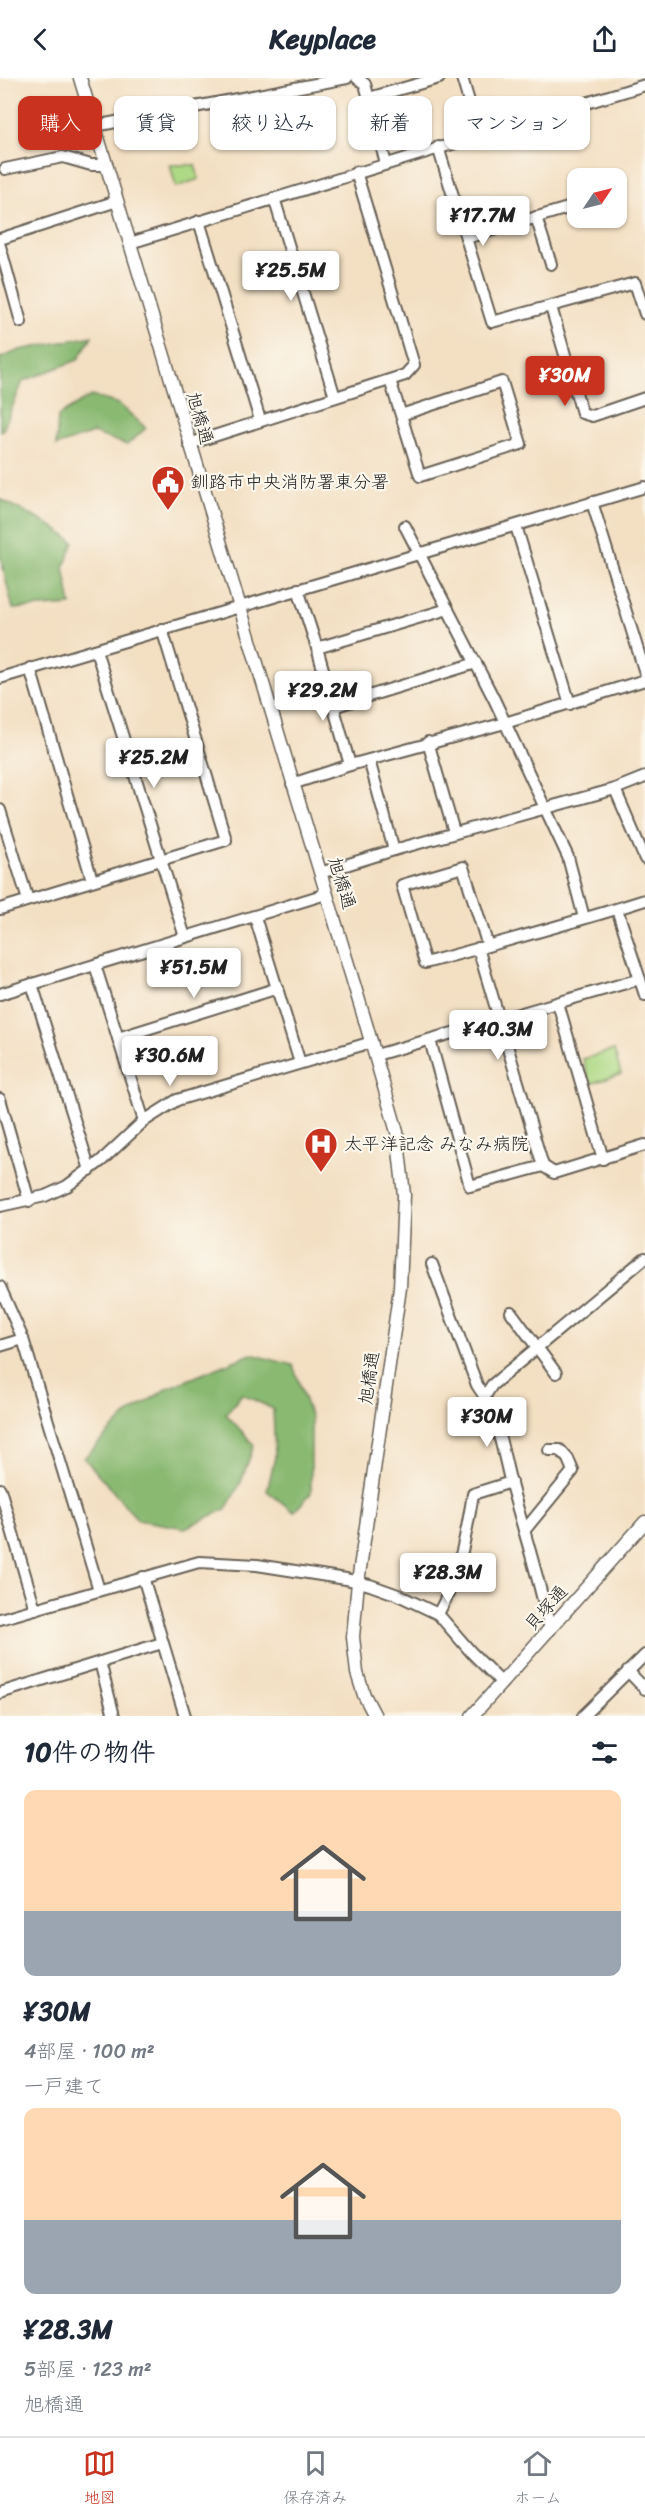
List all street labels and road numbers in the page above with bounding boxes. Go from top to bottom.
street label: 旭橋通 [177,388,223,448]
street label: 旭橋通 [319,853,365,913]
street label: 旭橋通 [349,1349,389,1407]
street label: 貝塚通 [516,1577,576,1639]

